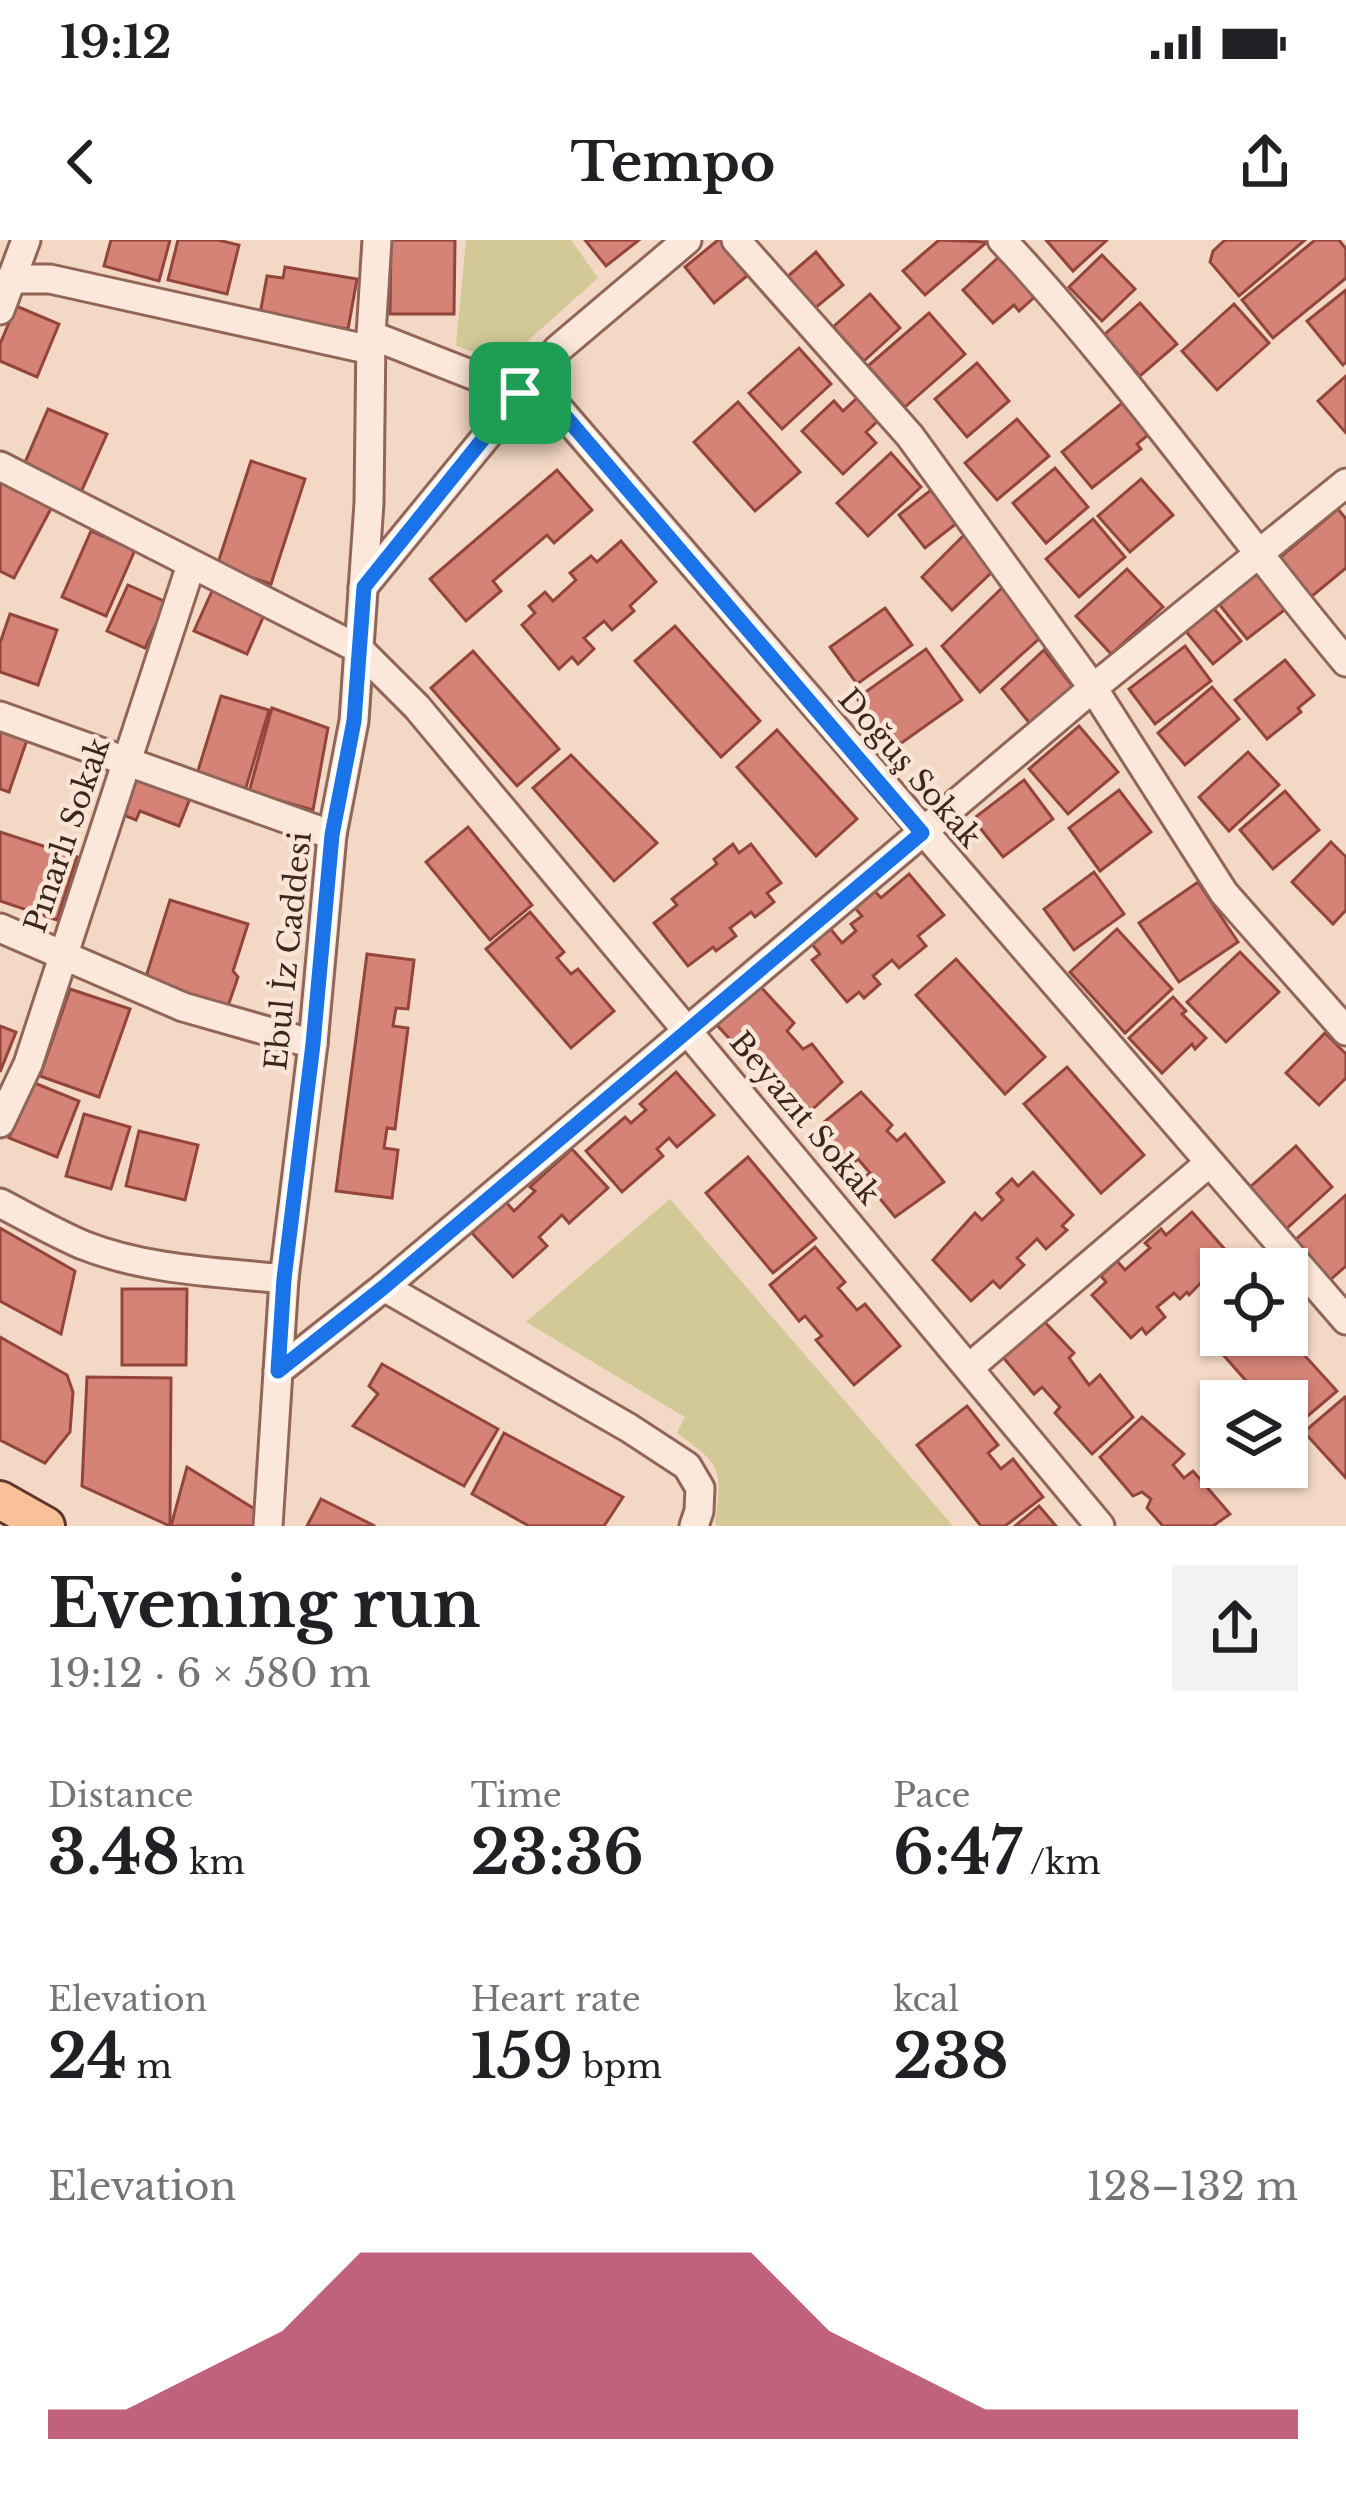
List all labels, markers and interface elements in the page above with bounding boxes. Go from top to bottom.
text: 19:12 [60,14,172,70]
icon: back [48,129,114,195]
text: Tempo [571,129,775,196]
icon: share [1232,129,1298,195]
pin [469,342,571,444]
icon: arrive [487,360,553,426]
street label: Doğuş Sokak [831,681,990,856]
street label: Pınarlı Sokak [16,732,118,937]
street label: Ebul İz Caddesi [257,830,319,1072]
street label: Beyazıt Sokak [722,1024,889,1213]
map controls [1200,1248,1308,1488]
button: locate [1200,1248,1308,1356]
button: layers [1200,1380,1308,1488]
text: Evening run [48,1563,481,1645]
button: share [1172,1565,1298,1691]
text: 19:12 · 6 × 580 m [48,1649,371,1698]
text: Distance [48,1775,194,1816]
text: Time [471,1775,562,1816]
text: Pace [893,1775,970,1816]
text: 3.48 [48,1816,180,1890]
text: 23:36 [471,1816,644,1890]
text: 6:47 [893,1816,1022,1890]
text: km [180,1842,245,1883]
text: /km [1022,1842,1101,1883]
text: Elevation [48,1979,207,2020]
text: Heart rate [471,1979,641,2020]
text: kcal [893,1979,959,2020]
text: 24 [48,2020,127,2094]
text: 159 [471,2020,573,2094]
text: 238 [893,2020,1009,2094]
text: m [127,2046,172,2087]
text: bpm [573,2046,662,2087]
text: Elevation [48,2162,236,2211]
text: 128–132 m [1086,2162,1298,2211]

